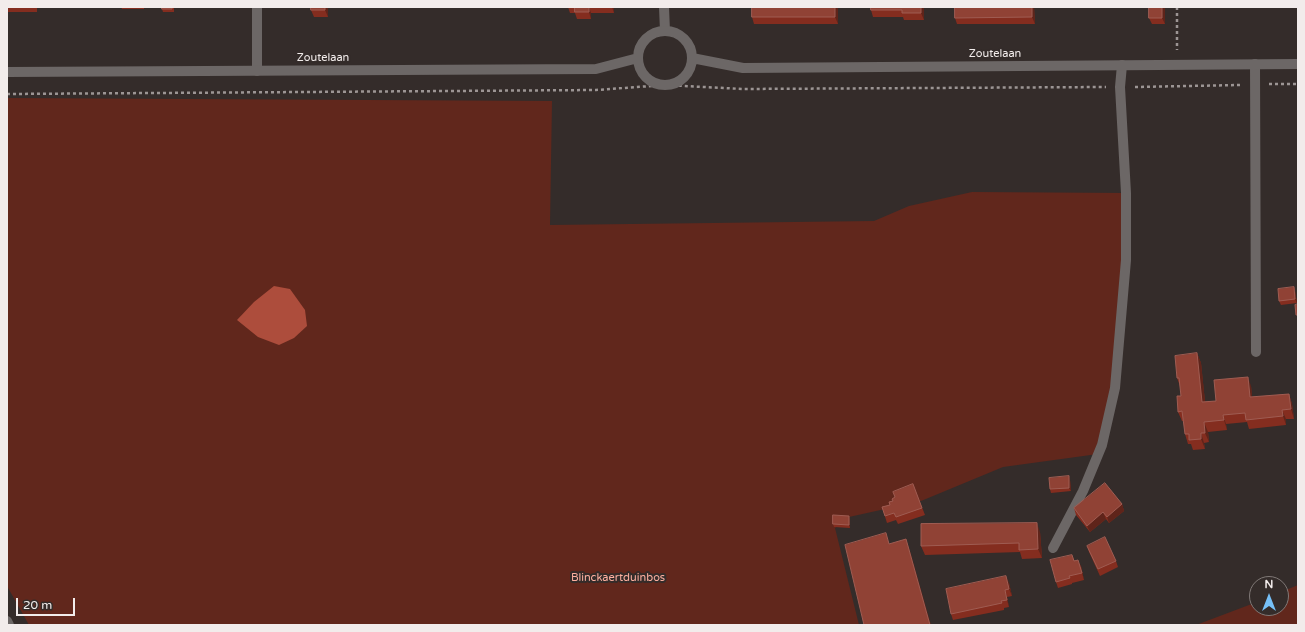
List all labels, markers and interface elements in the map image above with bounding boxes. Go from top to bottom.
street label: Zoutelaan [969,47,1021,61]
street label: Zoutelaan [297,51,349,65]
park label: Blinckaertduinbos [571,571,665,585]
north arrow [1249,576,1289,616]
text: N [1265,578,1273,591]
scale bar [18,590,77,616]
text: 20 m [23,598,52,612]

